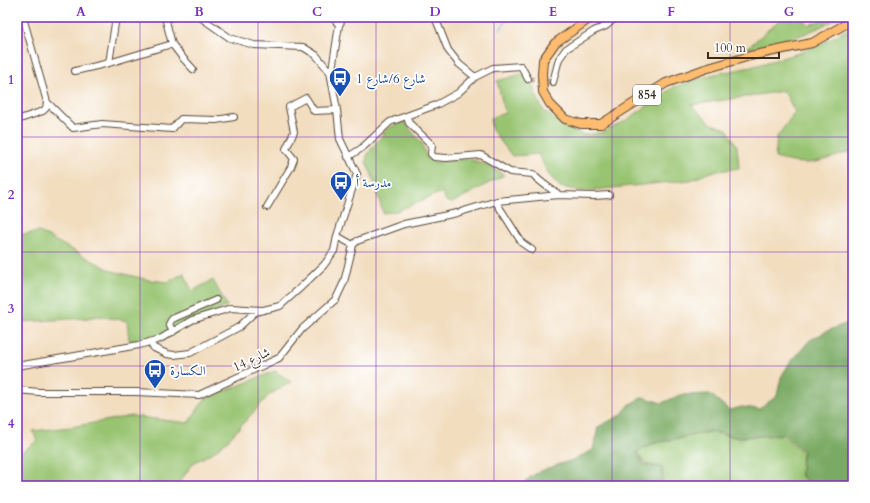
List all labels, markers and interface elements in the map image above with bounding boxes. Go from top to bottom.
text: A [76,3,86,21]
text: B [194,3,204,21]
text: C [312,3,322,21]
text: D [429,3,441,21]
text: E [549,3,557,21]
text: F [667,3,675,21]
text: G [784,3,795,21]
scale bar [708,34,779,60]
text: 100 m [714,40,747,56]
bus stop icon: شارع 6/شارع 1 [327,65,353,98]
place label: شارع 6/شارع 1 [356,70,426,90]
text: 1 [8,71,14,89]
road number: 854 [633,85,661,105]
bus stop icon: مدرسة أ [328,169,354,202]
place label: مدرسة أ [356,174,391,192]
text: 2 [8,186,15,204]
text: 3 [8,300,15,318]
street label: شارع 14 [230,343,274,378]
bus stop icon: الكسارة [142,357,168,390]
place label: الكسارة [170,362,206,380]
text: 4 [8,415,15,433]

